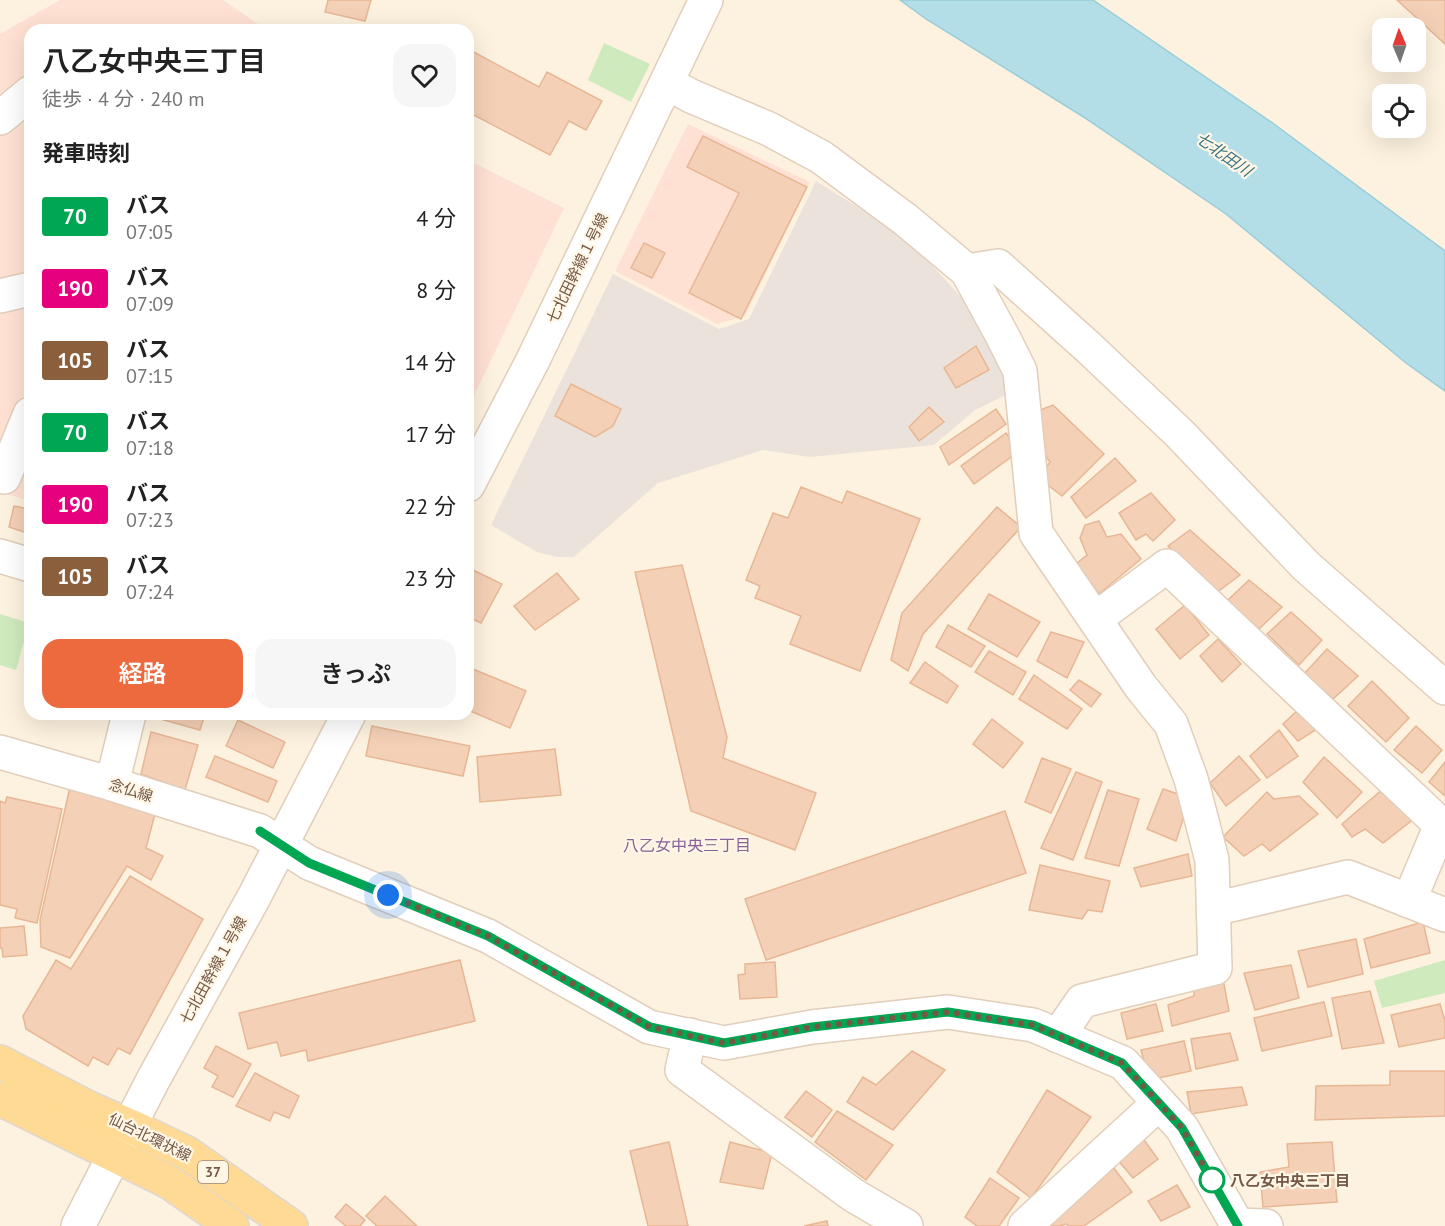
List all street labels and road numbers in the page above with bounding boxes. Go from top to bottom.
street label: 七北田幹線１号線 [542,210,612,326]
street label: 念仏線 [107,774,155,806]
street label: 七北田幹線１号線 [176,913,250,1027]
street label: 仙台北環状線 [105,1109,195,1165]
road number: 37 [198,1161,228,1183]

